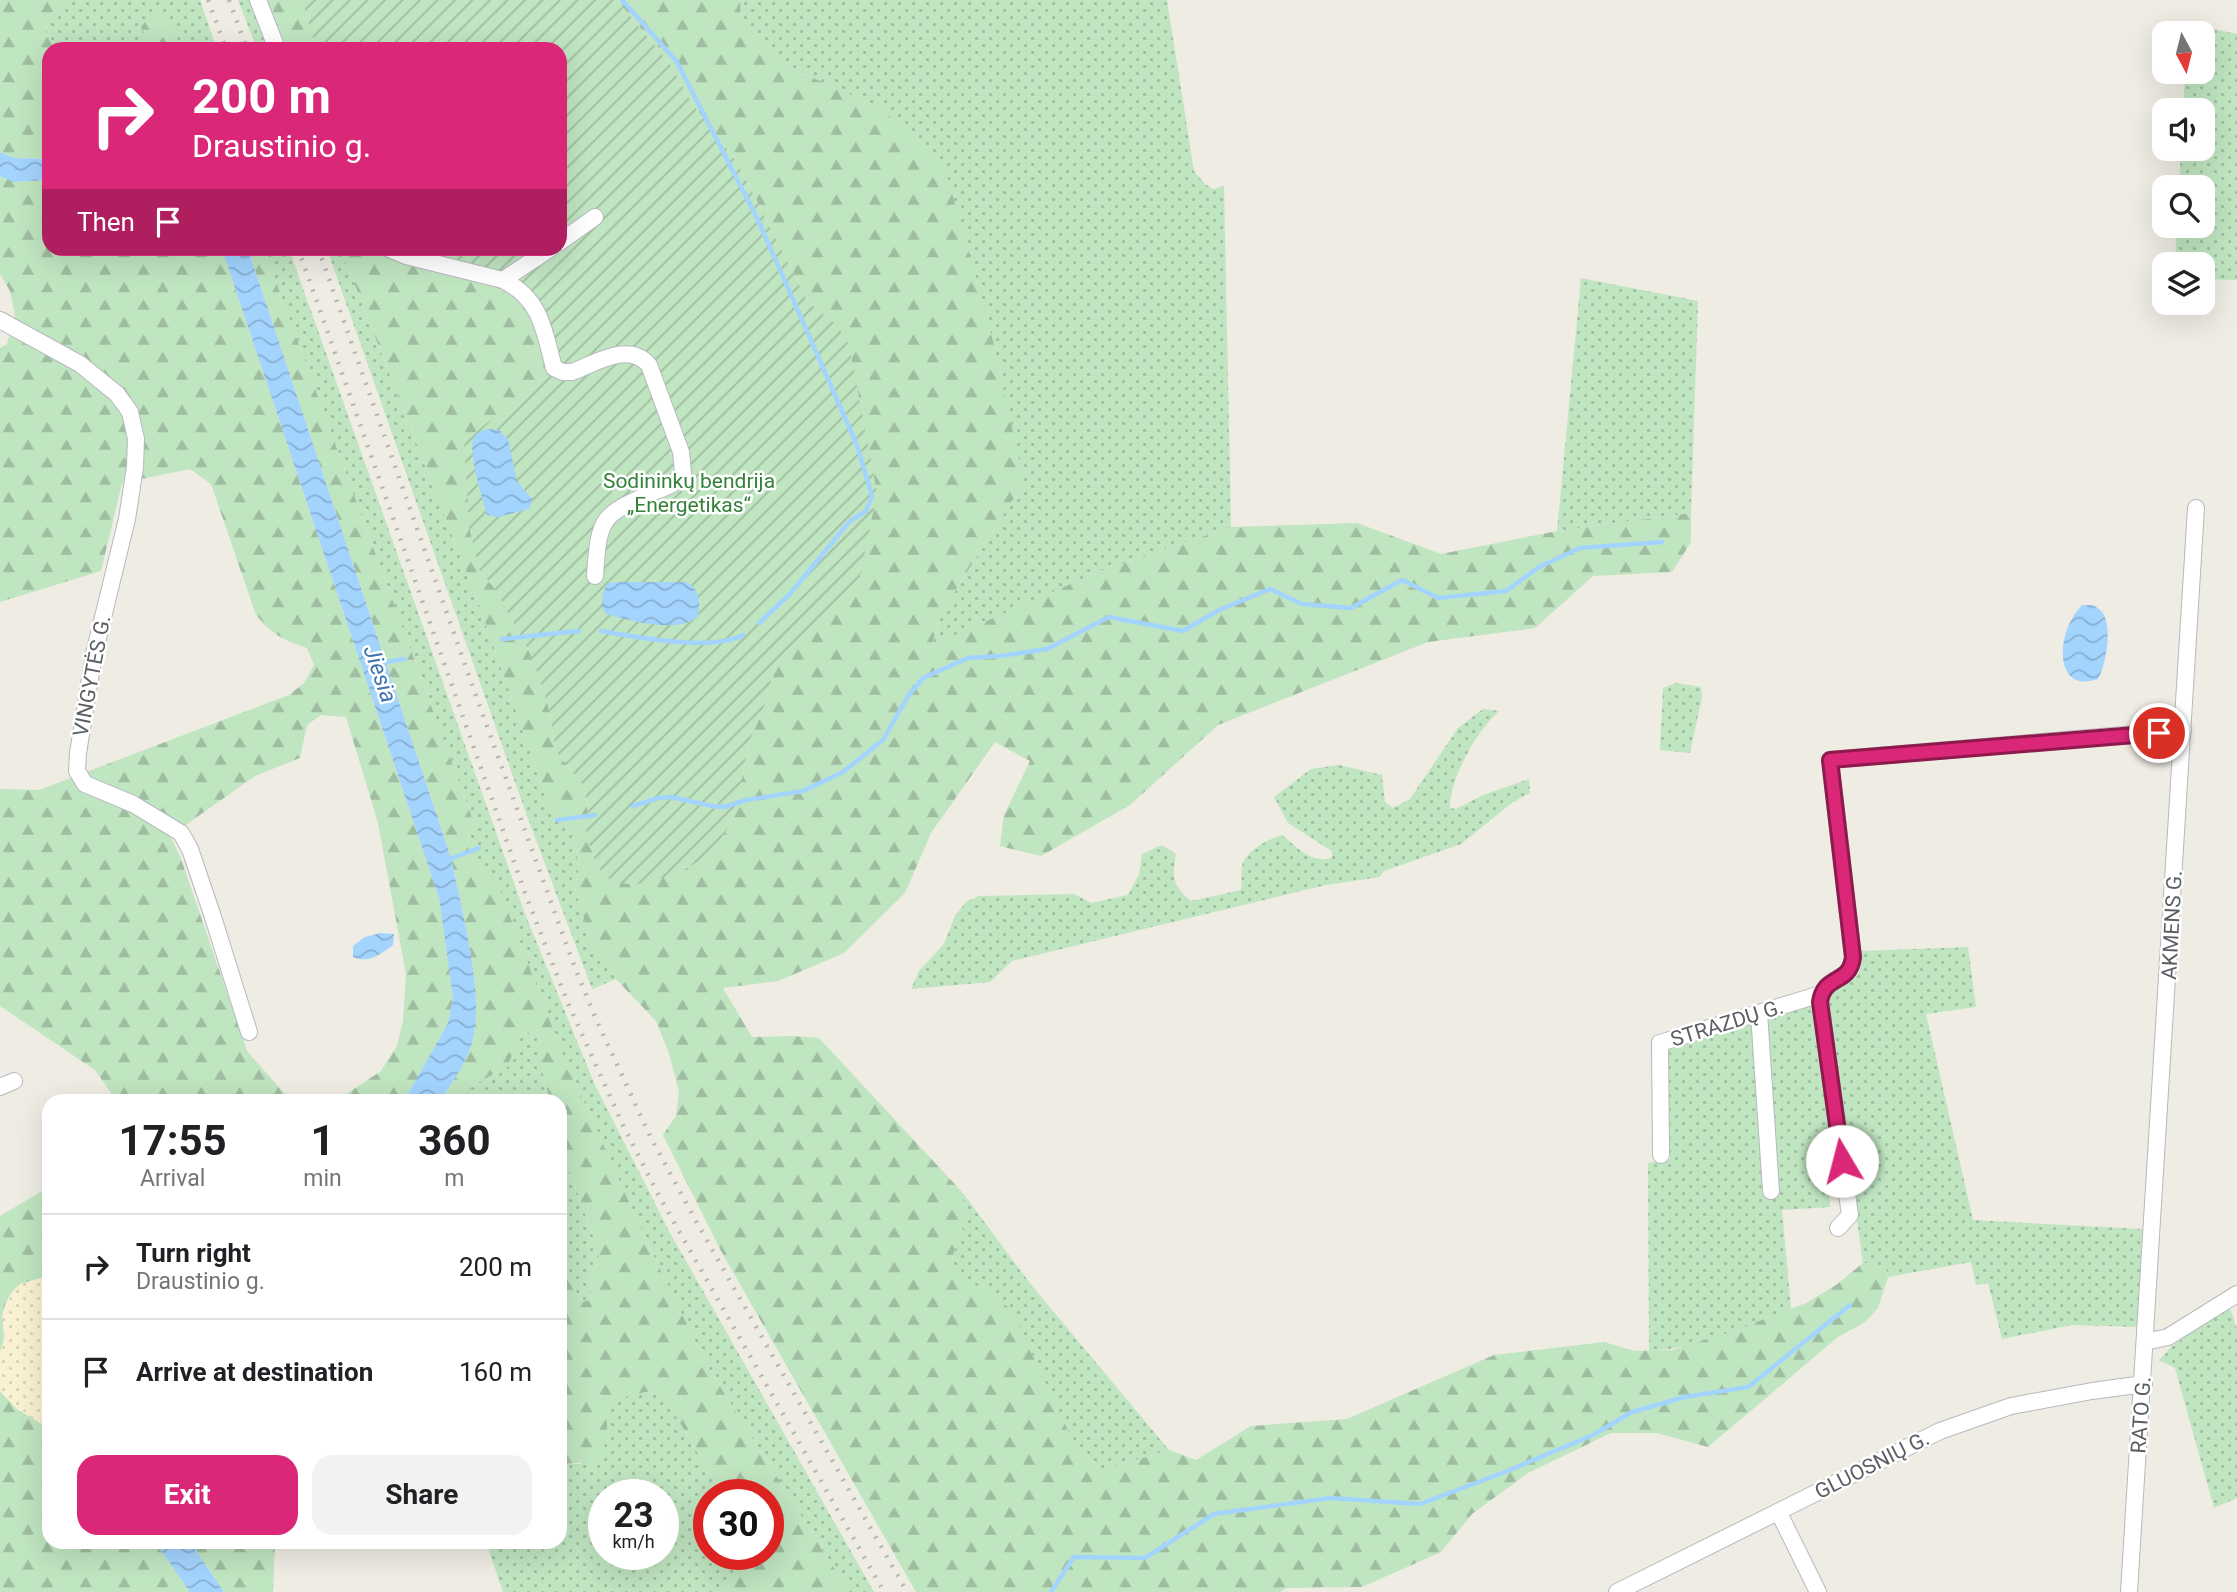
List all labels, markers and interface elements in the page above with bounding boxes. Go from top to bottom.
north arrow [2152,21,2216,84]
map controls [2152,21,2215,315]
text: 200 m [192,68,331,125]
icon: right [77,70,168,161]
button: sound [2152,98,2215,161]
text: Draustinio g. [192,127,371,165]
button: search [2152,175,2215,238]
icon: arrive [149,203,187,241]
text: Then [77,207,135,237]
button: layers [2152,252,2215,315]
park label: Sodininkų bendrija „Energetikas“ [603,469,775,517]
street label: VINGYTĖS G. [68,613,116,739]
water label: Jiesia [358,642,402,706]
pin [2129,703,2189,763]
icon: arrive [2140,714,2178,752]
street label: AKMENS G. [2157,870,2187,980]
street label: STRAZDŲ G. [1668,994,1786,1052]
text: 17:55 [119,1116,227,1165]
text: 1 [310,1116,335,1165]
text: 360 [418,1116,491,1165]
position arrow [1805,1124,1879,1198]
text: Arrival [140,1165,205,1192]
text: min [303,1165,342,1192]
text: m [444,1165,464,1192]
text: Turn right [136,1238,251,1268]
icon: right [77,1248,115,1286]
text: 200 m [459,1252,532,1282]
text: Draustinio g. [136,1268,265,1295]
icon: arrive [77,1353,115,1391]
text: Arrive at destination [136,1357,373,1387]
text: 160 m [459,1357,532,1387]
street label: RATO G. [2126,1376,2156,1454]
street label: GLUOSNIŲ G. [1811,1426,1933,1504]
button: Exit [77,1455,298,1535]
button: Share [312,1455,532,1535]
speed limit sign: 30 [693,1479,784,1570]
text: 23 [613,1495,654,1536]
text: km/h [612,1531,655,1552]

